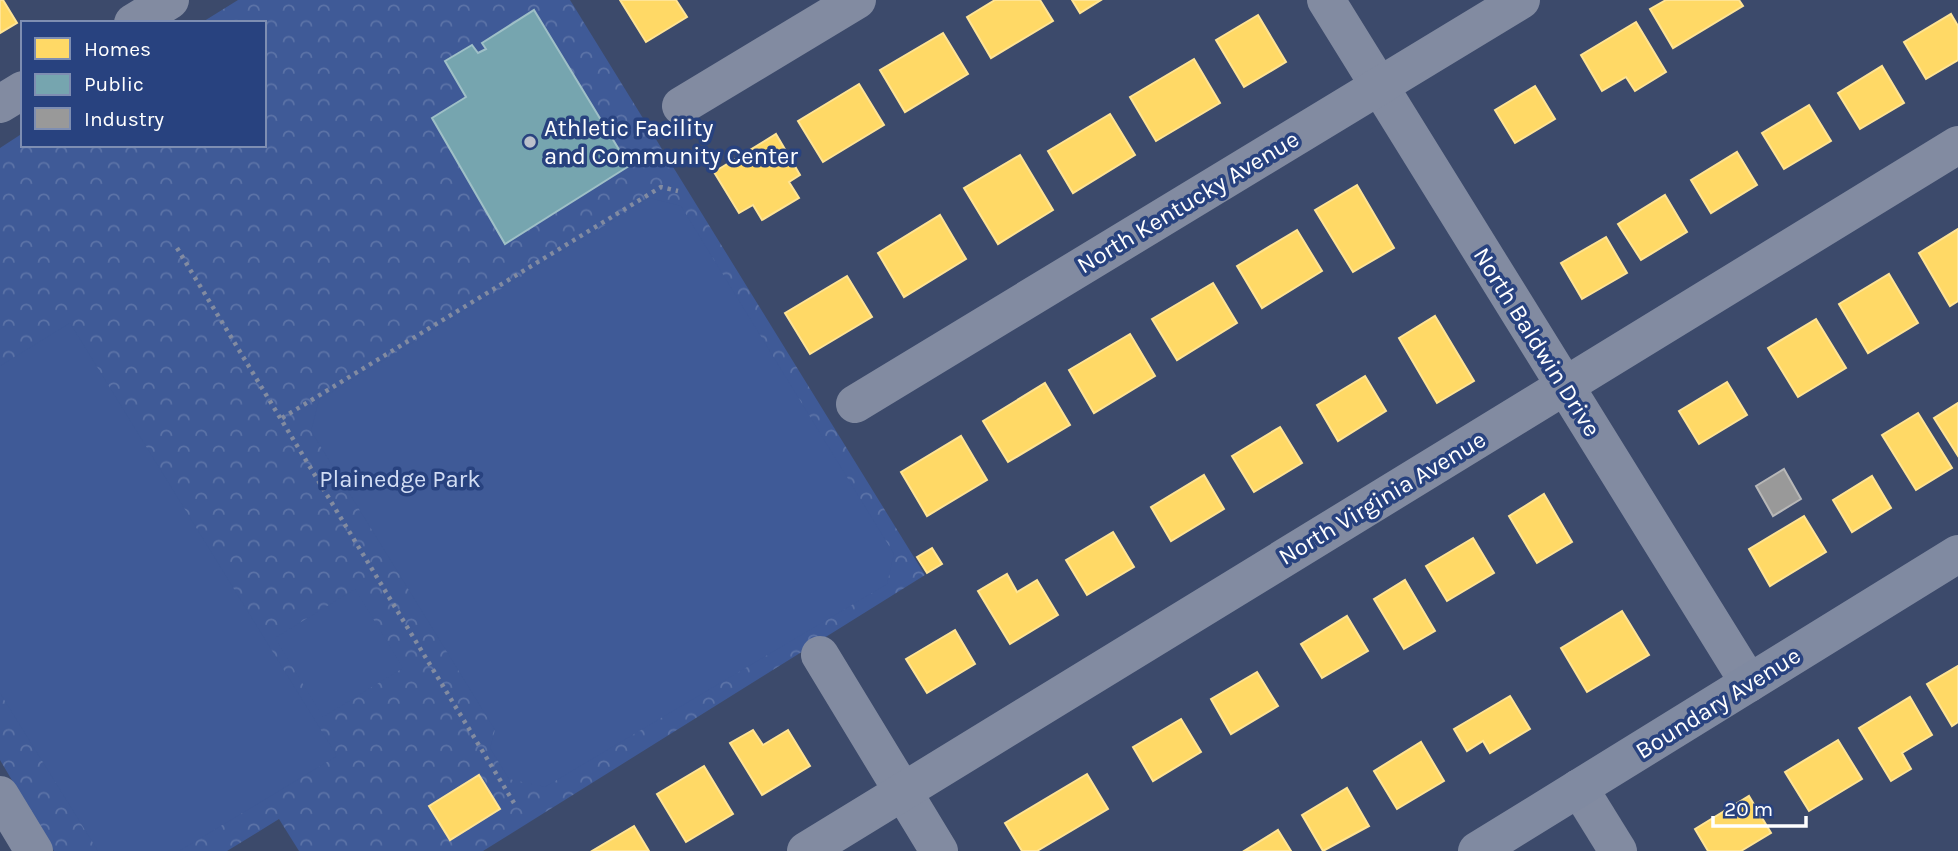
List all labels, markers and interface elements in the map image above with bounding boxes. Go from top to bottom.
legend [21,21,266,147]
text: Homes [84,37,151,61]
text: Public [84,72,144,96]
text: Industry [84,107,164,131]
place label: Athletic Facility and Community Center [544,114,798,170]
street label: North Kentucky Avenue [1072,125,1304,279]
marker: Athletic Facility and Community Center [522,134,538,150]
street label: North Baldwin Drive [1468,242,1606,442]
street label: North Virginia Avenue [1273,425,1491,571]
park label: Plainedge Park [319,465,481,493]
street label: Boundary Avenue [1630,641,1806,765]
scale bar [1713,784,1806,828]
text: 20 m [1724,797,1773,821]

